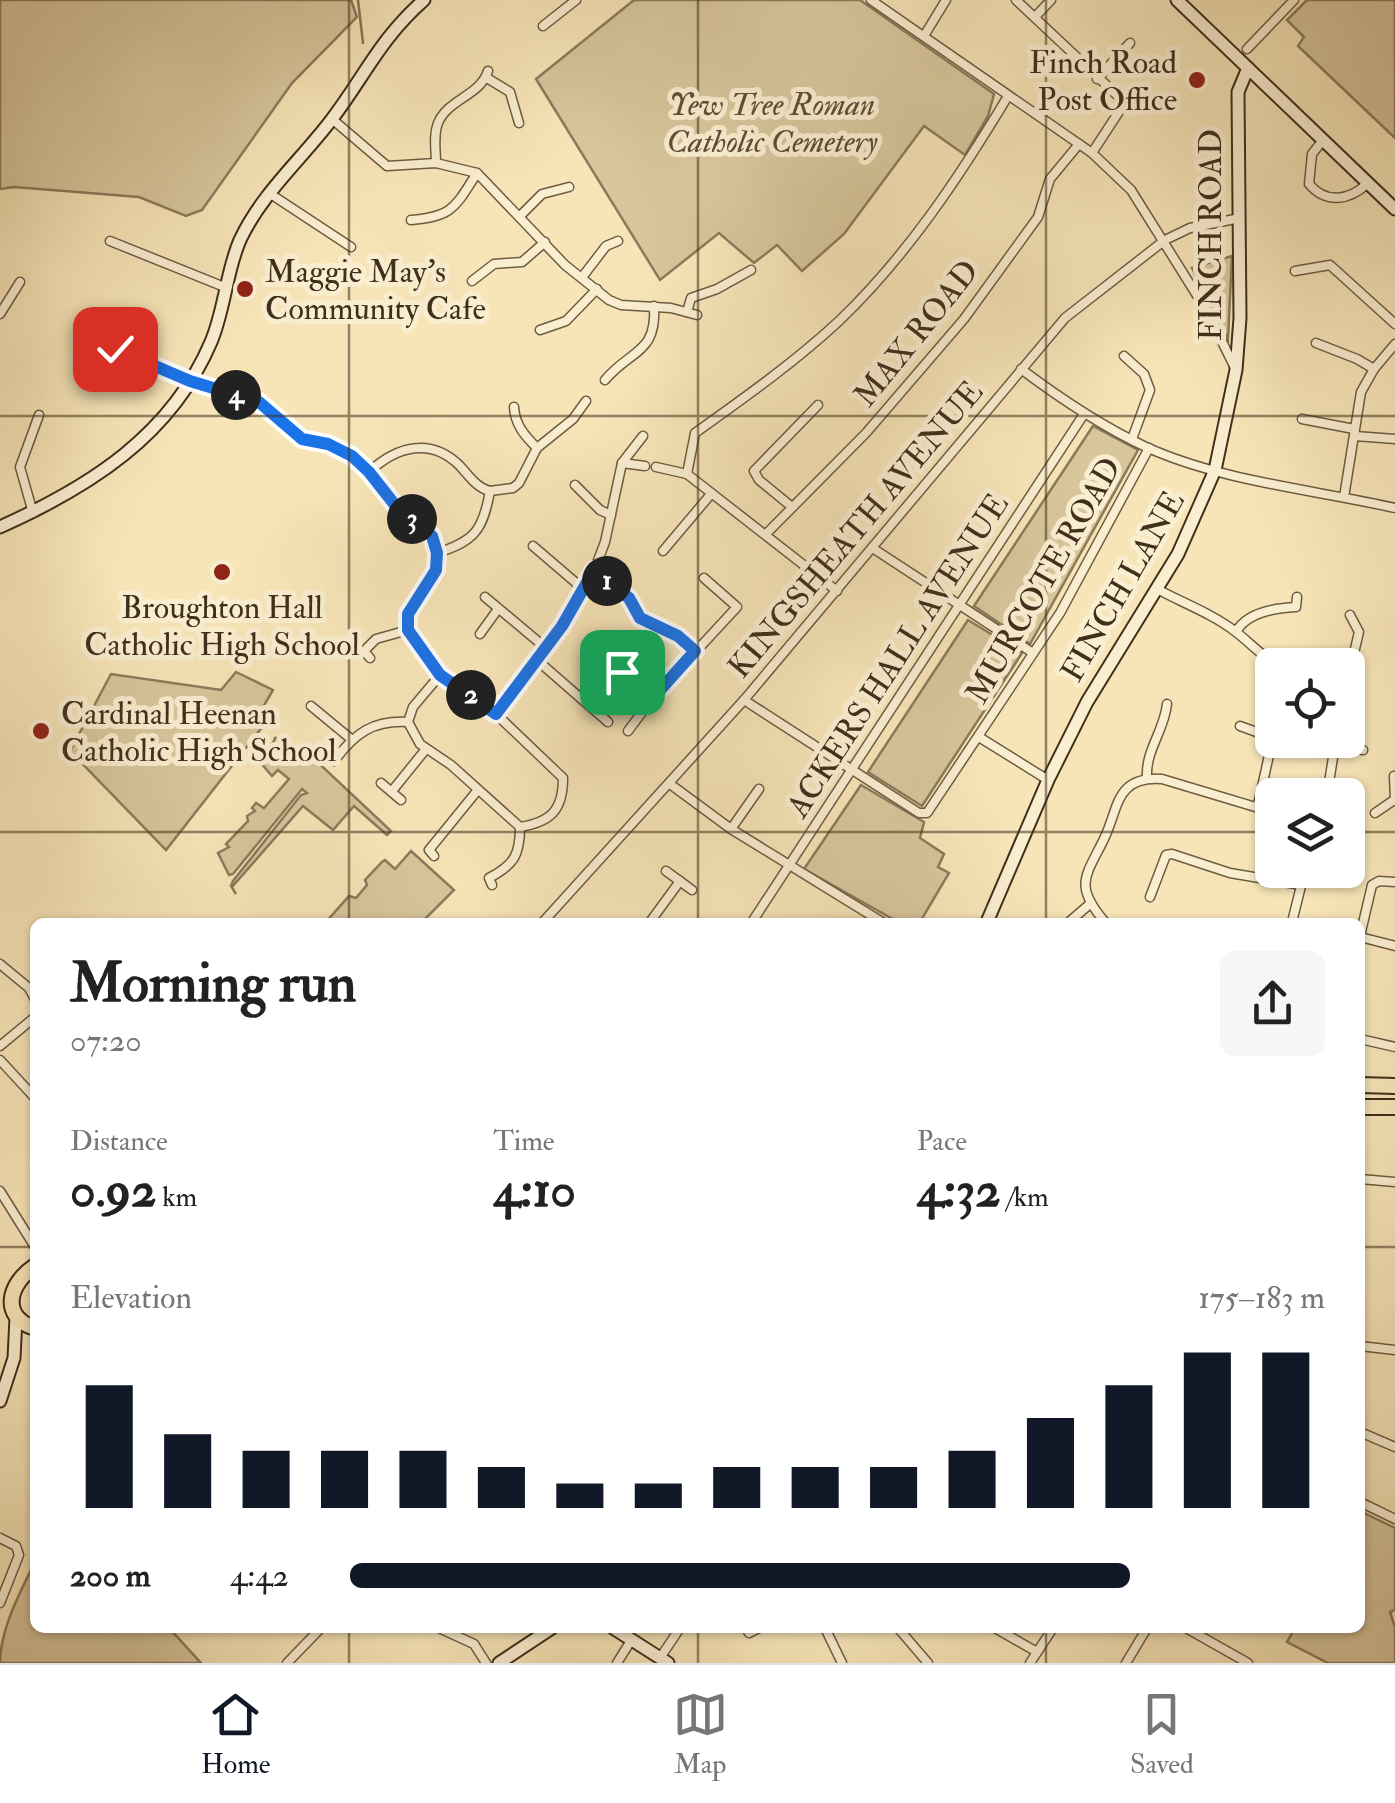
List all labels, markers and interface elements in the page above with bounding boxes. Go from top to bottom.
place label: Finch Road Post Office [1029,43,1177,120]
marker: Finch Road Post Office [1186,69,1208,91]
park label: Yew Tree Roman Catholic Cemetery [666,85,878,162]
street label: FINCH ROAD [1191,129,1231,341]
place label: Maggie May's Community Cafe [265,252,486,329]
street label: MAX ROAD [846,252,988,415]
marker: Maggie May's Community Cafe [234,278,256,300]
pin [73,307,158,392]
icon: check [88,322,143,377]
pin: 4 [211,370,261,420]
street label: KINGSHEATH AVENUE [720,373,992,687]
text: 4 [228,377,244,412]
street label: MURCOTE ROAD [957,450,1131,711]
street label: FINCH LANE [1052,484,1194,689]
street label: ACKERS HALL AVENUE [777,486,1018,826]
pin: 3 [387,494,437,544]
text: 3 [407,501,417,536]
pin: 1 [582,556,632,606]
marker: Broughton Hall Catholic High School [211,561,233,583]
text: 1 [602,563,612,598]
place label: Broughton Hall Catholic High School [84,588,360,665]
pin [580,630,665,715]
icon: arrive [595,645,650,700]
map controls [1255,648,1365,888]
button: locate [1255,648,1365,758]
pin: 2 [446,670,496,720]
text: 2 [464,677,478,712]
place label: Cardinal Heenan Catholic High School [61,694,336,771]
marker: Cardinal Heenan Catholic High School [30,720,52,742]
button: layers [1255,778,1365,888]
text: Morning run [70,949,356,1018]
button: share [1220,951,1325,1056]
text: 07:20 [70,1021,142,1061]
text: Distance [70,1124,168,1159]
text: Time [493,1124,555,1159]
text: Pace [917,1124,967,1159]
text: 0.92 [70,1159,156,1222]
text: 4:10 [493,1159,576,1222]
text: 4:32 [917,1159,1001,1222]
text: km [156,1180,197,1215]
text: /km [1001,1180,1049,1215]
text: Elevation [70,1278,192,1318]
text: 175–183 m [1198,1278,1325,1318]
text: 200 m [70,1556,151,1596]
text: 4:42 [230,1556,289,1596]
tab: Home [201,1687,270,1782]
tab: Map [673,1687,728,1782]
tab: Saved [1130,1687,1194,1782]

